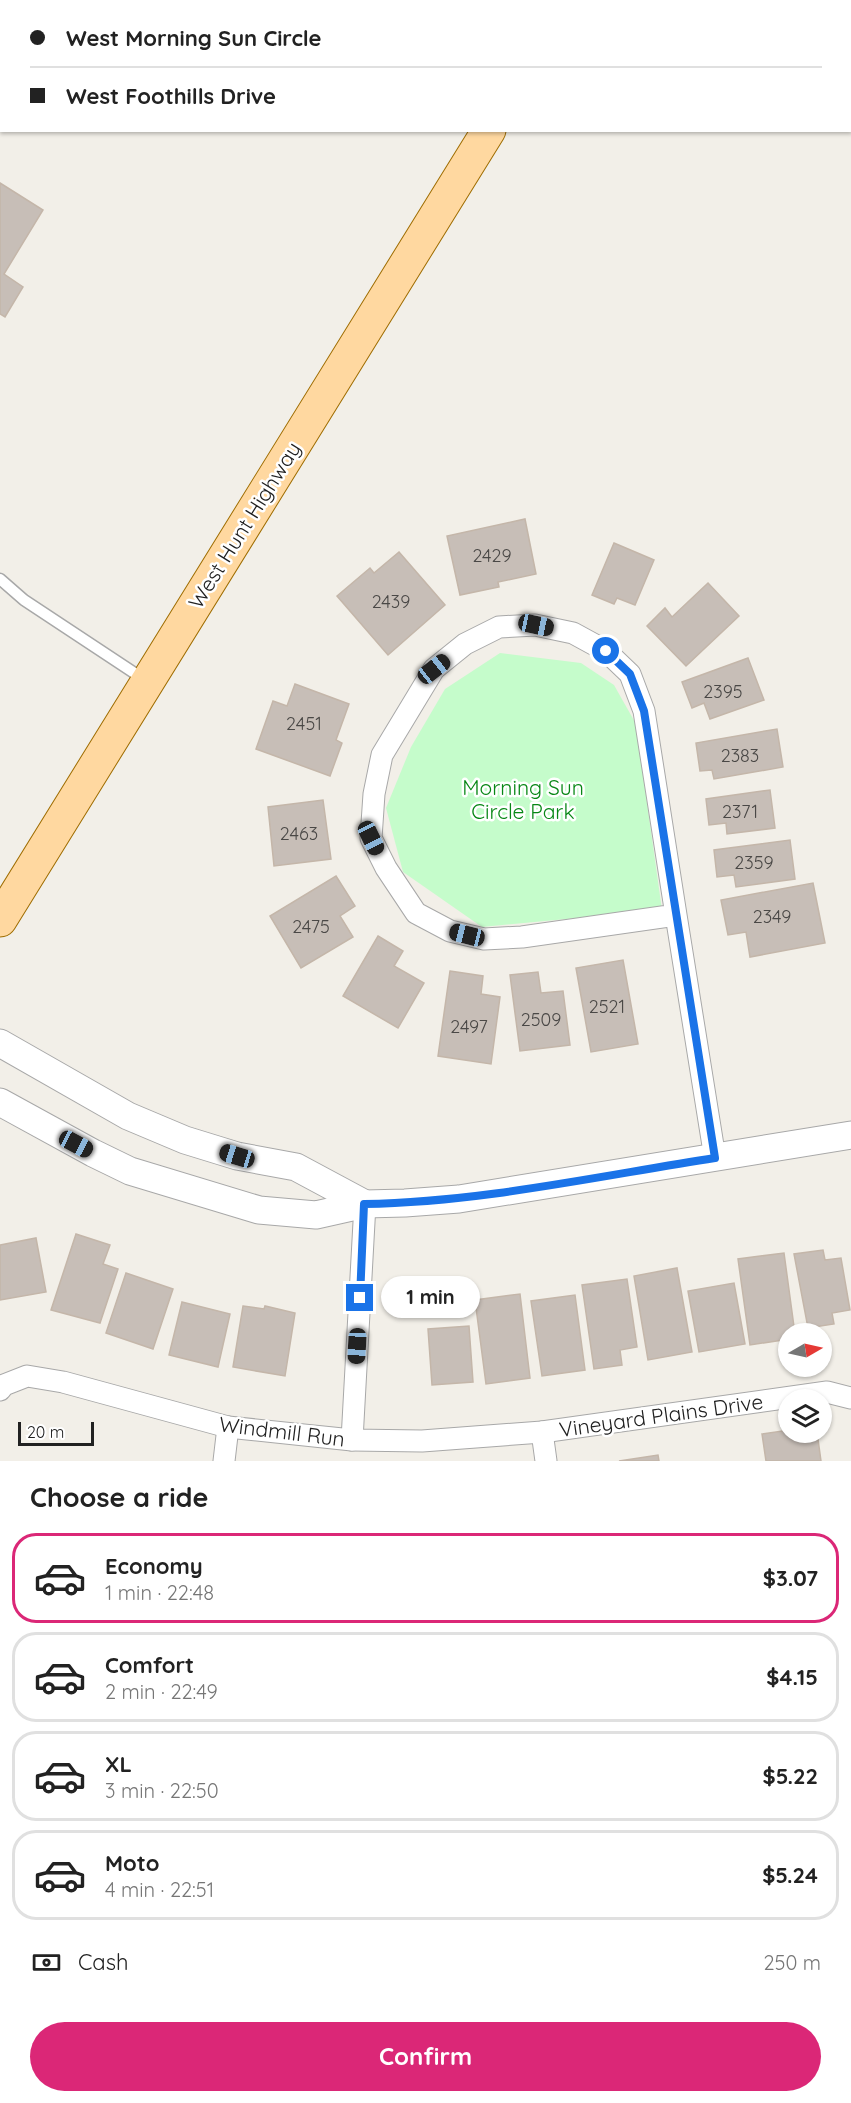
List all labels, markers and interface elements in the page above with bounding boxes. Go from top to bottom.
text: West Morning Sun Circle [66,24,322,52]
text: West Foothills Drive [66,82,276,110]
street label: West Hunt Highway [182,437,306,613]
house number: 2429 [472,544,512,567]
house number: 2439 [372,590,410,613]
car [517,612,555,638]
route start [592,637,619,664]
car [414,651,454,687]
house number: 2395 [703,680,743,703]
house number: 2451 [286,712,322,735]
house number: 2383 [721,744,759,767]
park label: Morning Sun Circle Park [462,774,584,824]
house number: 2371 [722,800,758,823]
car [355,818,387,858]
house number: 2463 [280,822,318,845]
house number: 2359 [734,851,774,874]
house number: 2349 [753,905,791,928]
house number: 2475 [292,915,330,938]
car [447,922,487,948]
house number: 2521 [589,995,625,1018]
house number: 2509 [521,1008,561,1031]
house number: 2497 [450,1015,488,1038]
car [56,1128,96,1160]
car [217,1142,257,1170]
callout: 1 min [381,1277,480,1319]
route end [346,1284,373,1311]
text: 1 min [406,1284,455,1309]
north arrow [778,1323,832,1377]
map controls [778,1323,832,1443]
car [347,1328,367,1364]
street label: Vineyard Plains Drive [557,1388,765,1442]
button: layers [778,1389,832,1443]
street label: Windmill Run [218,1410,346,1452]
scale bar [18,1419,94,1446]
text: 20 m [27,1422,64,1442]
text: Choose a ride [30,1480,208,1514]
icon: car [33,1551,87,1605]
text: Economy [105,1552,203,1580]
text: $3.07 [763,1564,818,1592]
text: 1 min · 22:48 [105,1580,214,1605]
icon: car [33,1650,87,1704]
text: Comfort [105,1651,194,1679]
text: $4.15 [766,1663,818,1691]
text: 2 min · 22:49 [105,1679,218,1704]
icon: car [33,1749,87,1803]
text: XL [105,1750,132,1778]
text: $5.22 [763,1762,818,1790]
text: 3 min · 22:50 [105,1778,219,1803]
icon: car [33,1848,87,1902]
text: Moto [105,1849,159,1877]
text: $5.24 [762,1861,818,1889]
text: 4 min · 22:51 [105,1877,214,1902]
icon: cash [30,1946,63,1979]
text: Cash [78,1948,129,1976]
text: 250 m [763,1950,821,1975]
button: Confirm [30,2022,821,2091]

